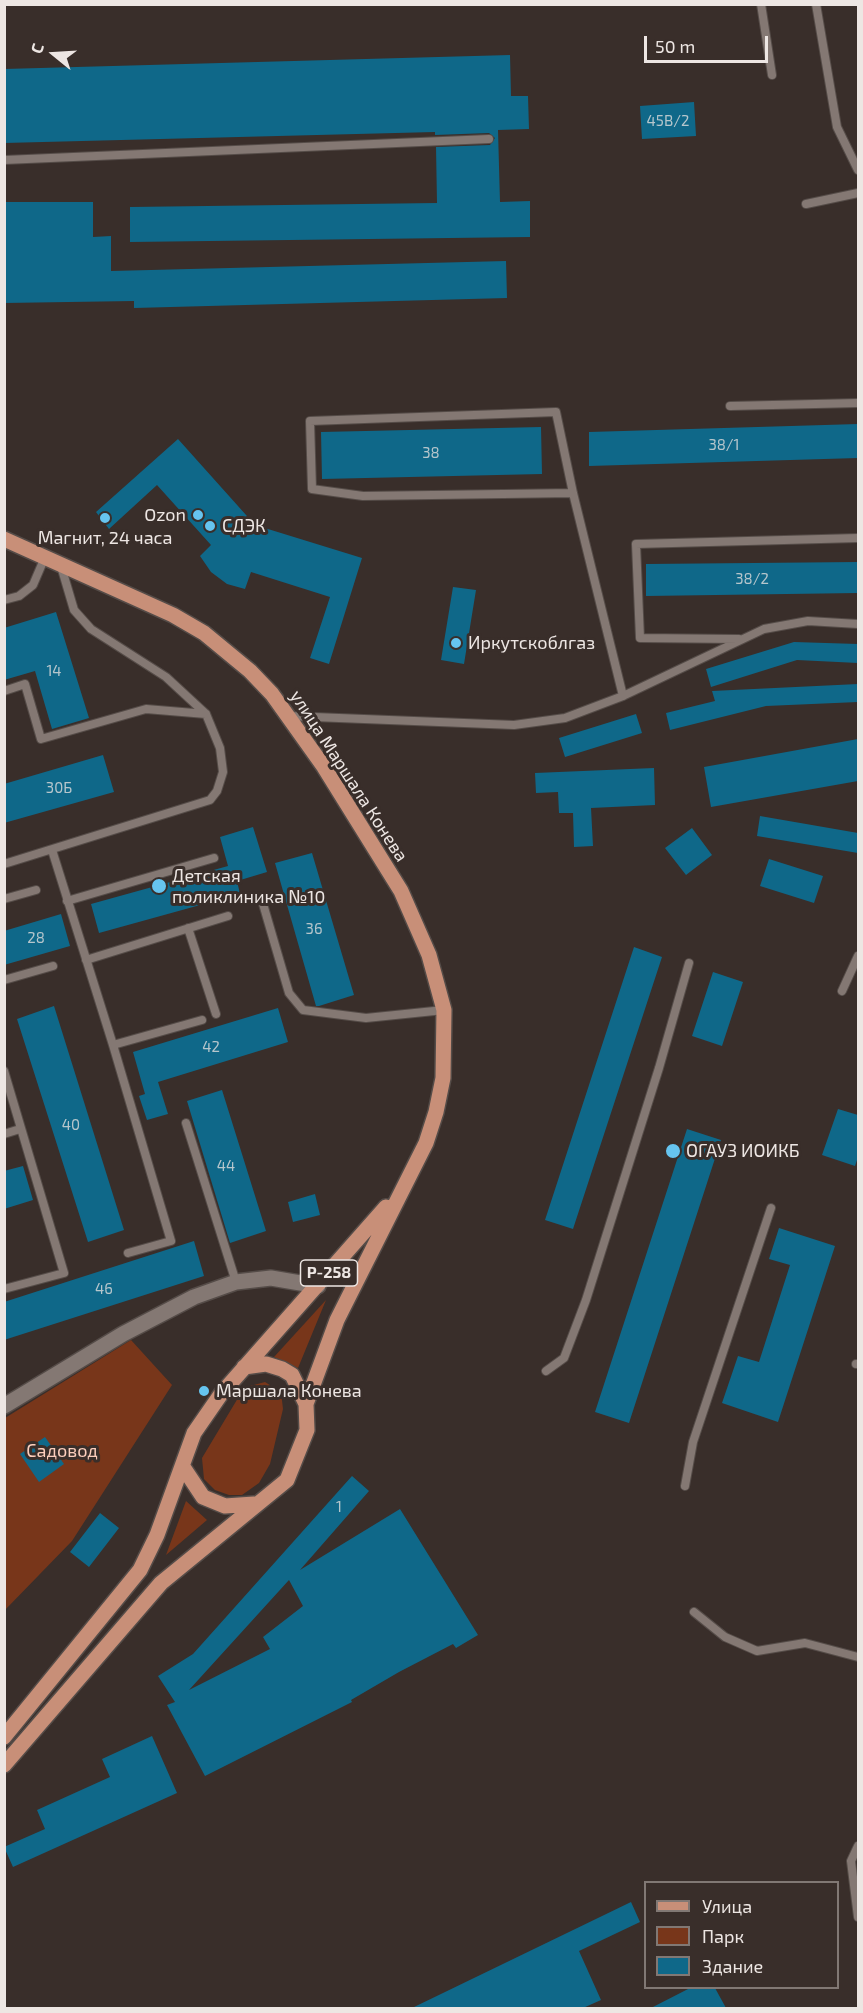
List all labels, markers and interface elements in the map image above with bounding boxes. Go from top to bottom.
north arrow [24,24,84,84]
scale bar [647,24,772,62]
text: 50 m [655,35,695,57]
text: С [26,41,47,56]
house number: 45В/2 [647,112,689,130]
house number: 38/1 [708,436,740,454]
house number: 38 [422,444,440,462]
place label: Ozon [144,504,186,526]
marker: Ozon [191,508,205,522]
marker: Магнит, 24 часа [98,511,112,525]
place label: СДЭК [222,515,266,537]
marker: СДЭК [203,519,217,533]
place label: Магнит, 24 часа [38,527,172,549]
house number: 38/2 [735,570,769,588]
place label: Иркутскоблгаз [468,632,595,654]
marker: Иркутскоблгаз [449,636,463,650]
house number: 14 [46,662,62,680]
street label: улица Маршала Конева [285,686,413,866]
house number: 30Б [46,779,72,797]
place label: Детская поликлиника №10 [172,865,325,908]
marker: Детская поликлиника №10 [150,877,168,895]
house number: 36 [306,920,322,938]
house number: 28 [27,929,45,947]
house number: 42 [202,1038,220,1056]
house number: 40 [62,1116,80,1134]
place label: ОГАУЗ ИОИКБ [686,1140,800,1162]
marker: ОГАУЗ ИОИКБ [664,1142,682,1160]
house number: 44 [217,1157,235,1175]
road number: Р-258 [300,1260,358,1286]
house number: 46 [95,1280,113,1298]
place label: Маршала Конева [216,1380,362,1402]
marker: Маршала Конева [197,1384,211,1398]
park label: Садовод [26,1440,98,1462]
house number: 1 [336,1498,342,1516]
legend [644,1881,839,1989]
text: Улица [702,1895,752,1917]
text: Парк [702,1925,744,1947]
text: Здание [702,1955,763,1977]

